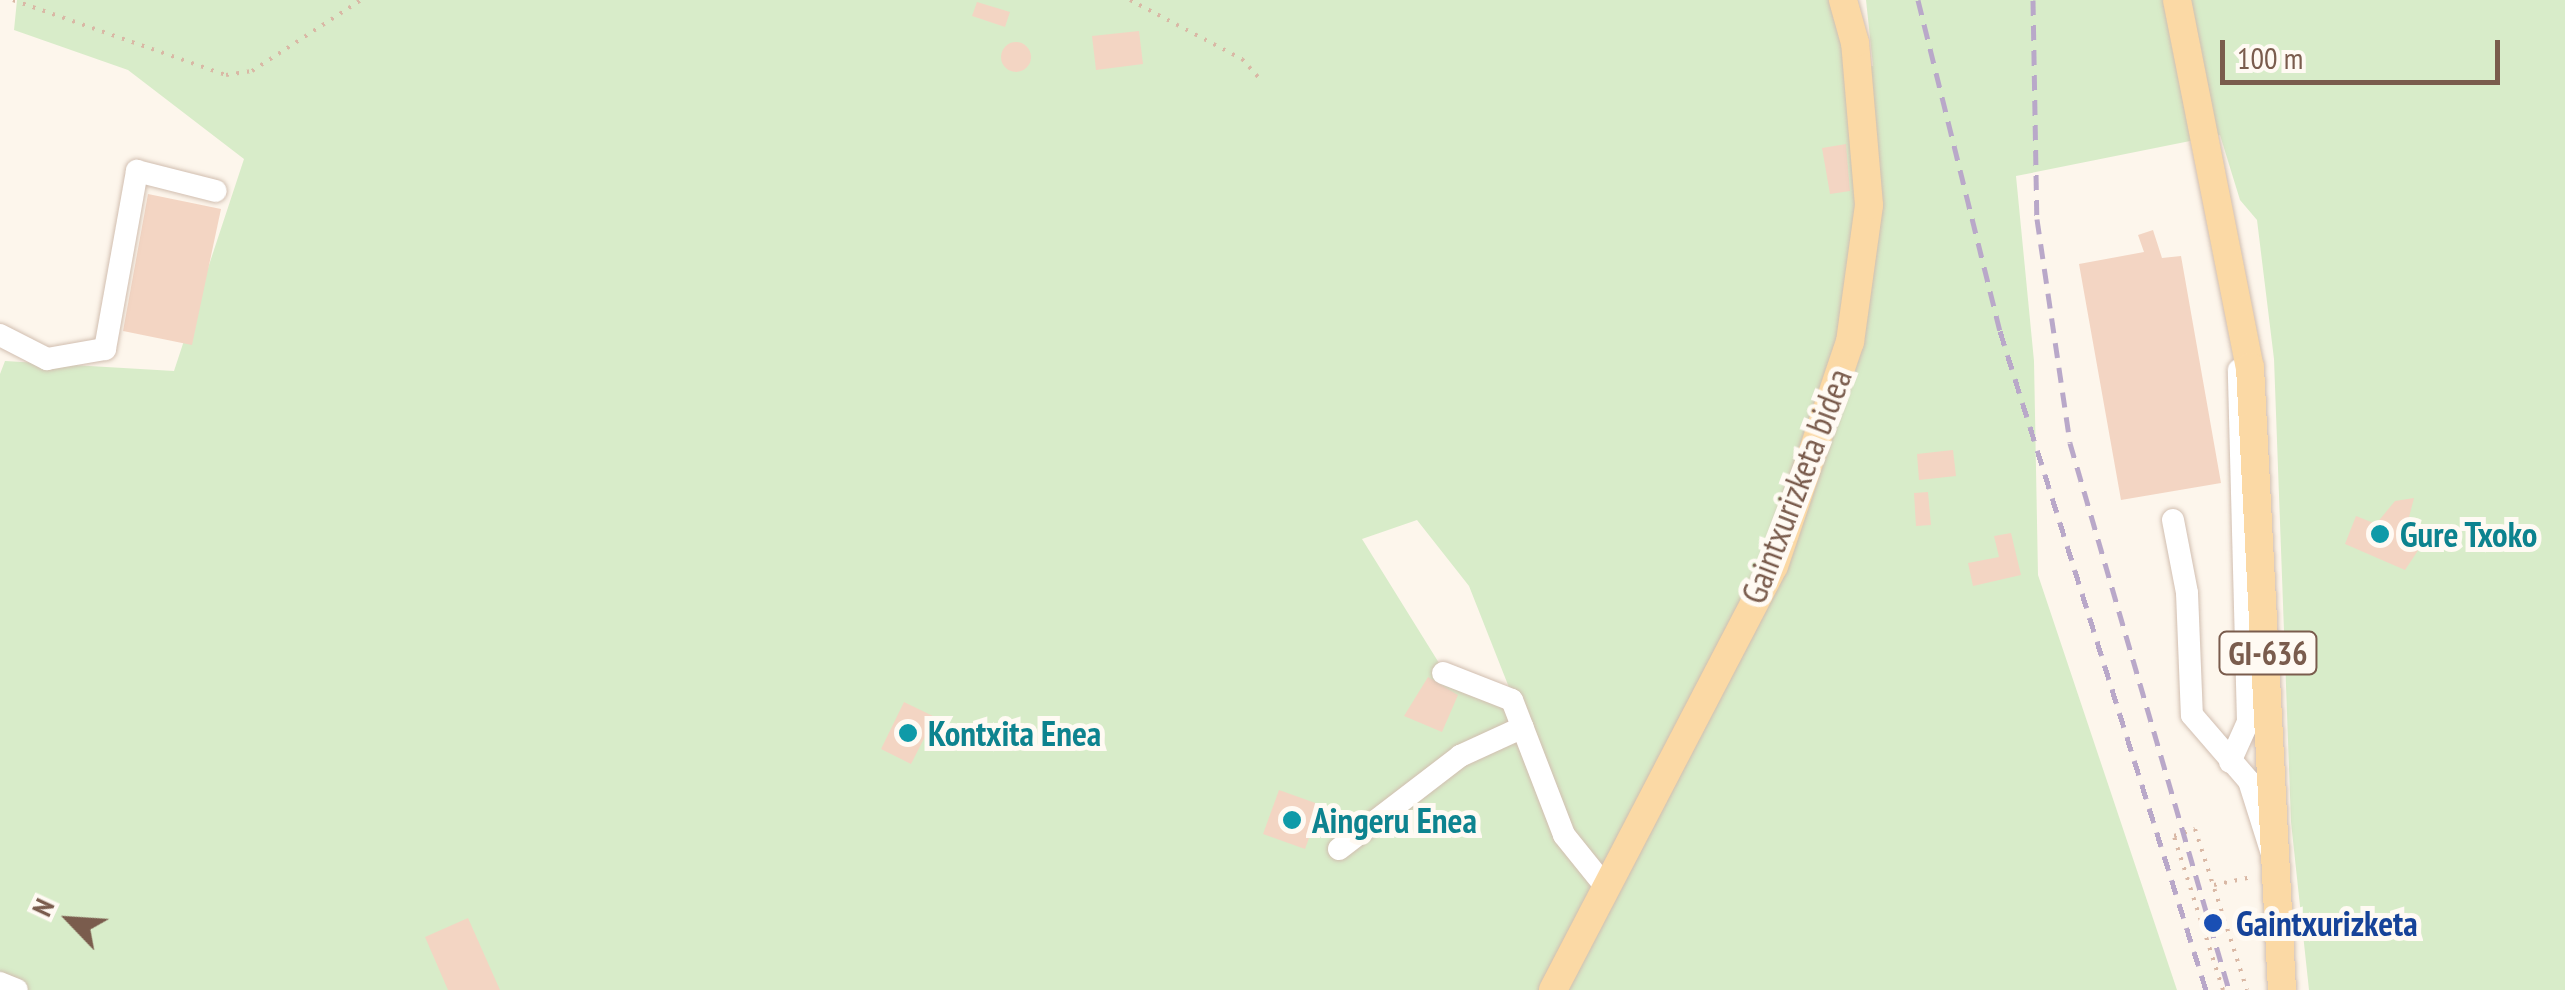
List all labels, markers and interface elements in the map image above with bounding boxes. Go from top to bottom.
scale bar [2225,20,2505,82]
text: 100 m [2237,38,2303,77]
street label: Gaintxurizketa bidea [1732,363,1860,609]
place label: Gure Txoko [2400,513,2538,555]
marker: Gure Txoko [2369,523,2391,545]
road number: GI-636 [2218,626,2318,680]
place label: Kontxita Enea [928,712,1101,754]
marker: Kontxita Enea [897,722,919,744]
place label: Aingeru Enea [1312,799,1477,841]
marker: Aingeru Enea [1281,809,1303,831]
north arrow [20,870,120,970]
text: N [22,892,62,922]
place label: Gaintxurizketa [2236,902,2418,944]
marker: Gaintxurizketa [2200,910,2226,936]

